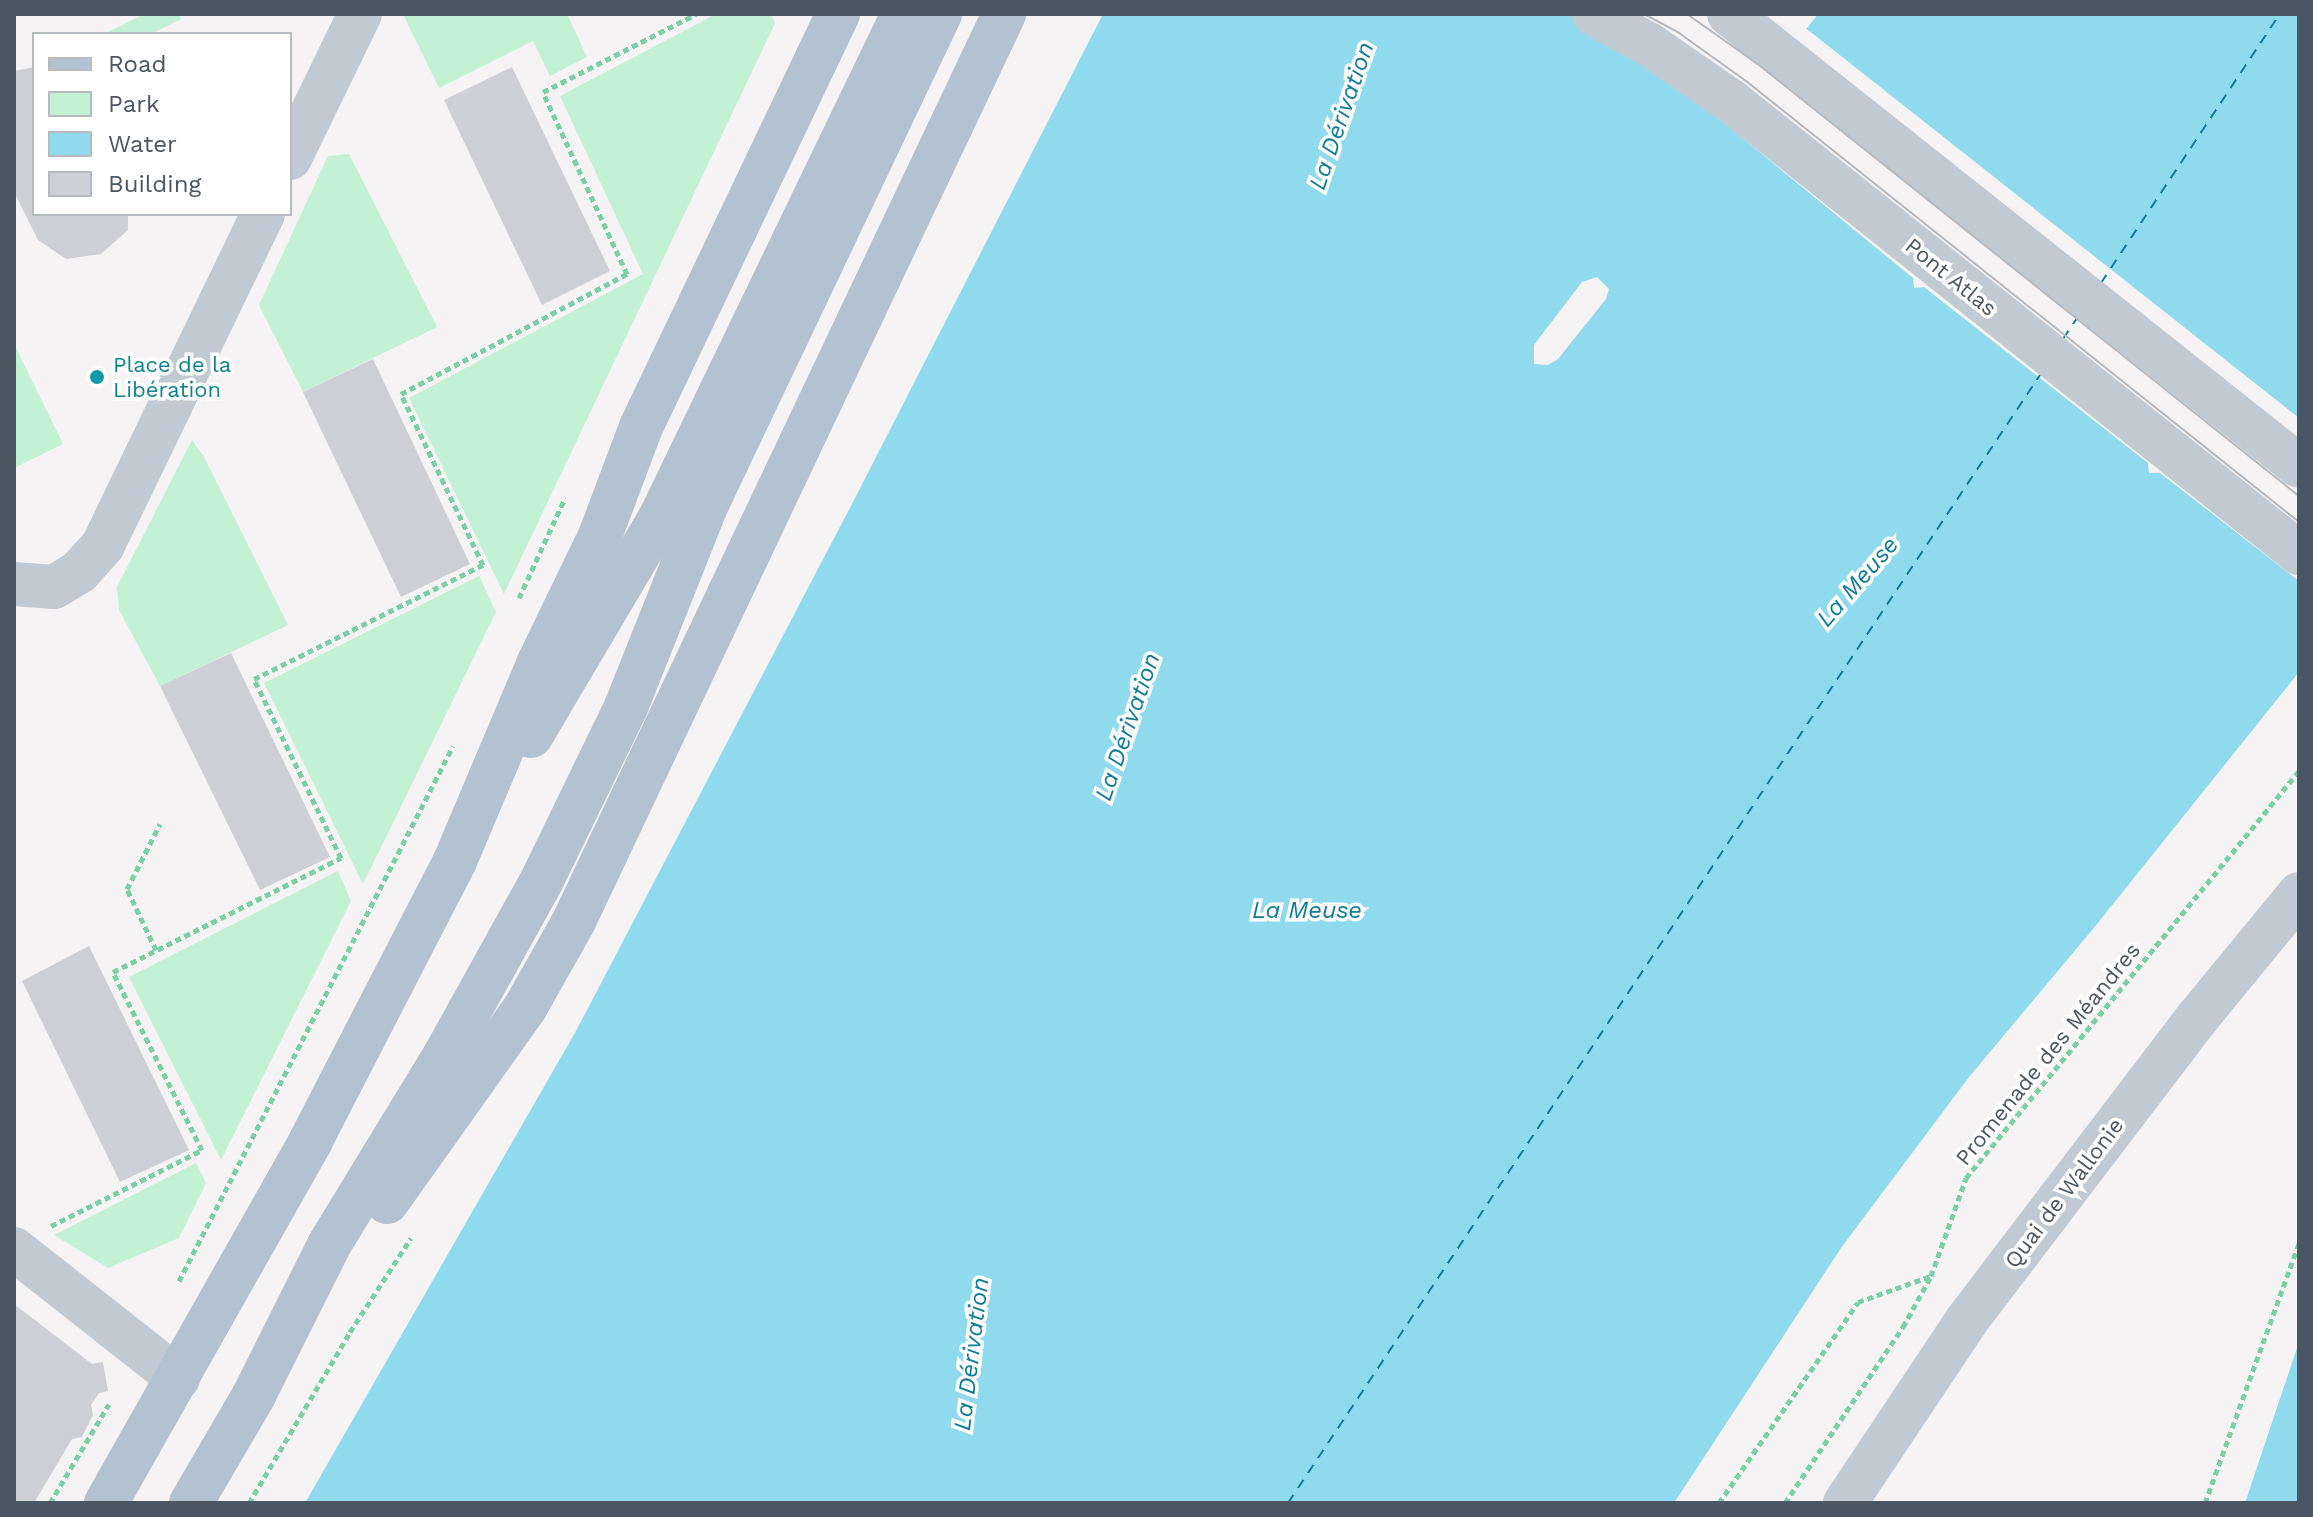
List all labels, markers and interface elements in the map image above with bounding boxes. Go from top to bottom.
legend [32,32,292,216]
water label: La Dérivation [1303,38,1381,194]
text: Road [108,50,167,78]
text: Park [108,90,160,118]
text: Water [108,130,177,158]
text: Building [108,170,201,198]
street label: Pont Atlas [1900,232,2002,322]
place label: Place de la Libération [113,351,231,402]
marker: Place de la Libération [88,368,106,386]
water label: La Meuse [1811,531,1905,633]
water label: La Dérivation [1089,649,1167,805]
water label: La Meuse [1252,897,1362,925]
street label: Promenade des Méandres [1950,937,2146,1171]
street label: Quai de Wallonie [1999,1113,2129,1273]
water label: La Dérivation [948,1276,996,1432]

